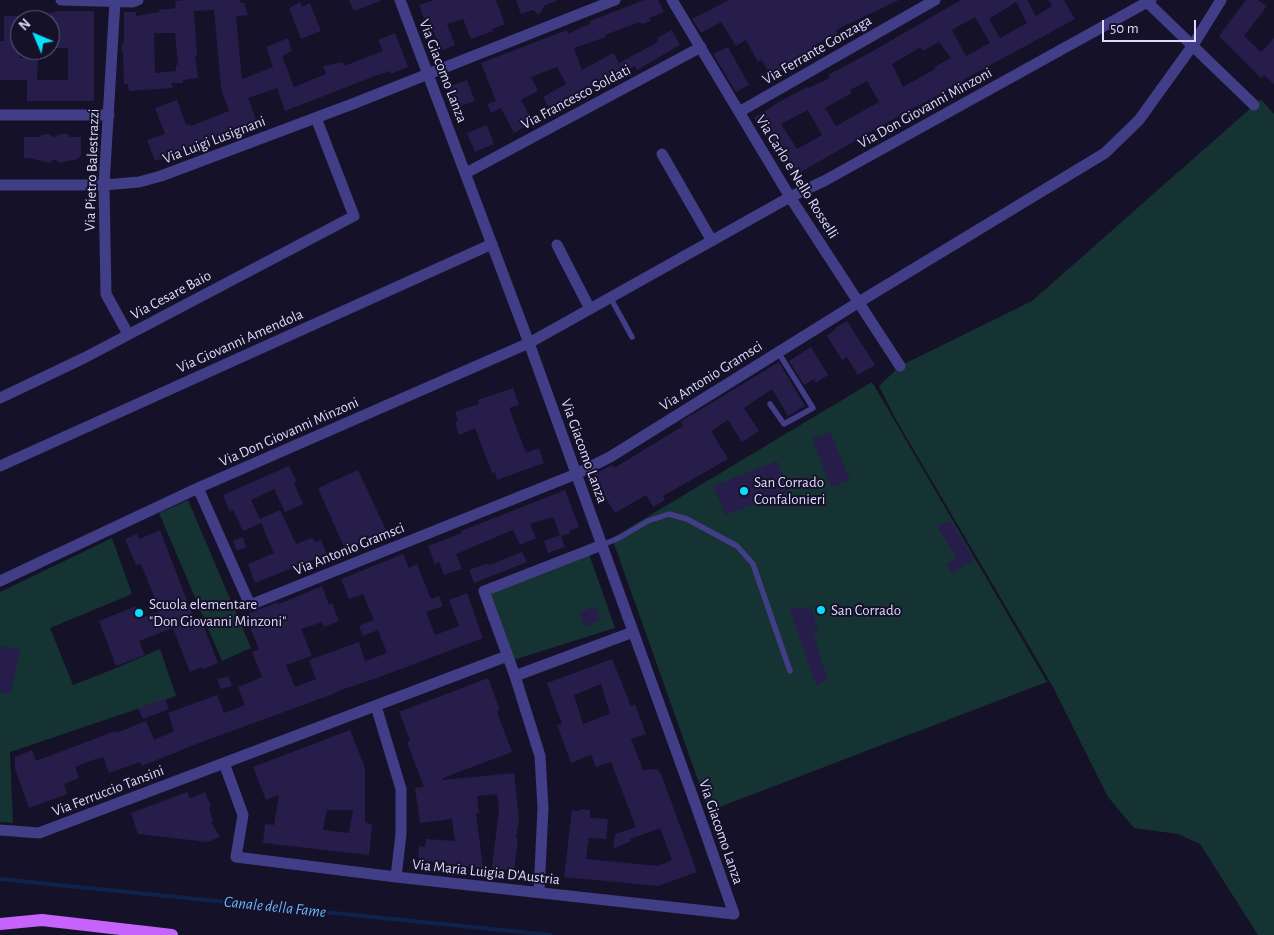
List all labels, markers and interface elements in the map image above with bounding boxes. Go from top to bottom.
north arrow [10,10,60,60]
scale bar [1104,10,1198,42]
street label: Via Ferrante Gonzaga [759,11,875,89]
text: N [17,17,33,33]
street label: Via Giacomo Lanza [415,17,471,125]
text: 50 m [1110,21,1139,36]
street label: Via Francesco Soldati [518,61,634,133]
street label: Via Don Giovanni Minzoni [855,64,995,152]
street label: Via Pietro Balestrazzi [81,108,103,232]
street label: Via Luigi Lusignani [160,112,268,168]
street label: Via Carlo e Nello Rosselli [752,112,842,242]
street label: Via Cesare Baio [128,266,214,324]
street label: Via Giovanni Amendola [174,305,306,377]
street label: Via Antonio Gramsci [656,337,766,415]
street label: Via Don Giovanni Minzoni [217,393,361,471]
street label: Via Giacomo Lanza [557,396,611,506]
place label: San Corrado Confalonieri [754,473,825,508]
marker: San Corrado Confalonieri [738,485,750,497]
street label: Via Antonio Gramsci [291,519,407,579]
place label: Scuola elementare "Don Giovanni Minzoni" [149,595,286,630]
place label: San Corrado [831,601,901,619]
marker: San Corrado [815,604,827,616]
marker: Scuola elementare "Don Giovanni Minzoni" [133,607,145,619]
street label: Via Ferruccio Tansini [50,761,166,821]
street label: Via Giacomo Lanza [695,777,747,887]
street label: Via Maria Luigia D'Austria [411,855,561,889]
water label: Canale della Fame [223,892,327,922]

